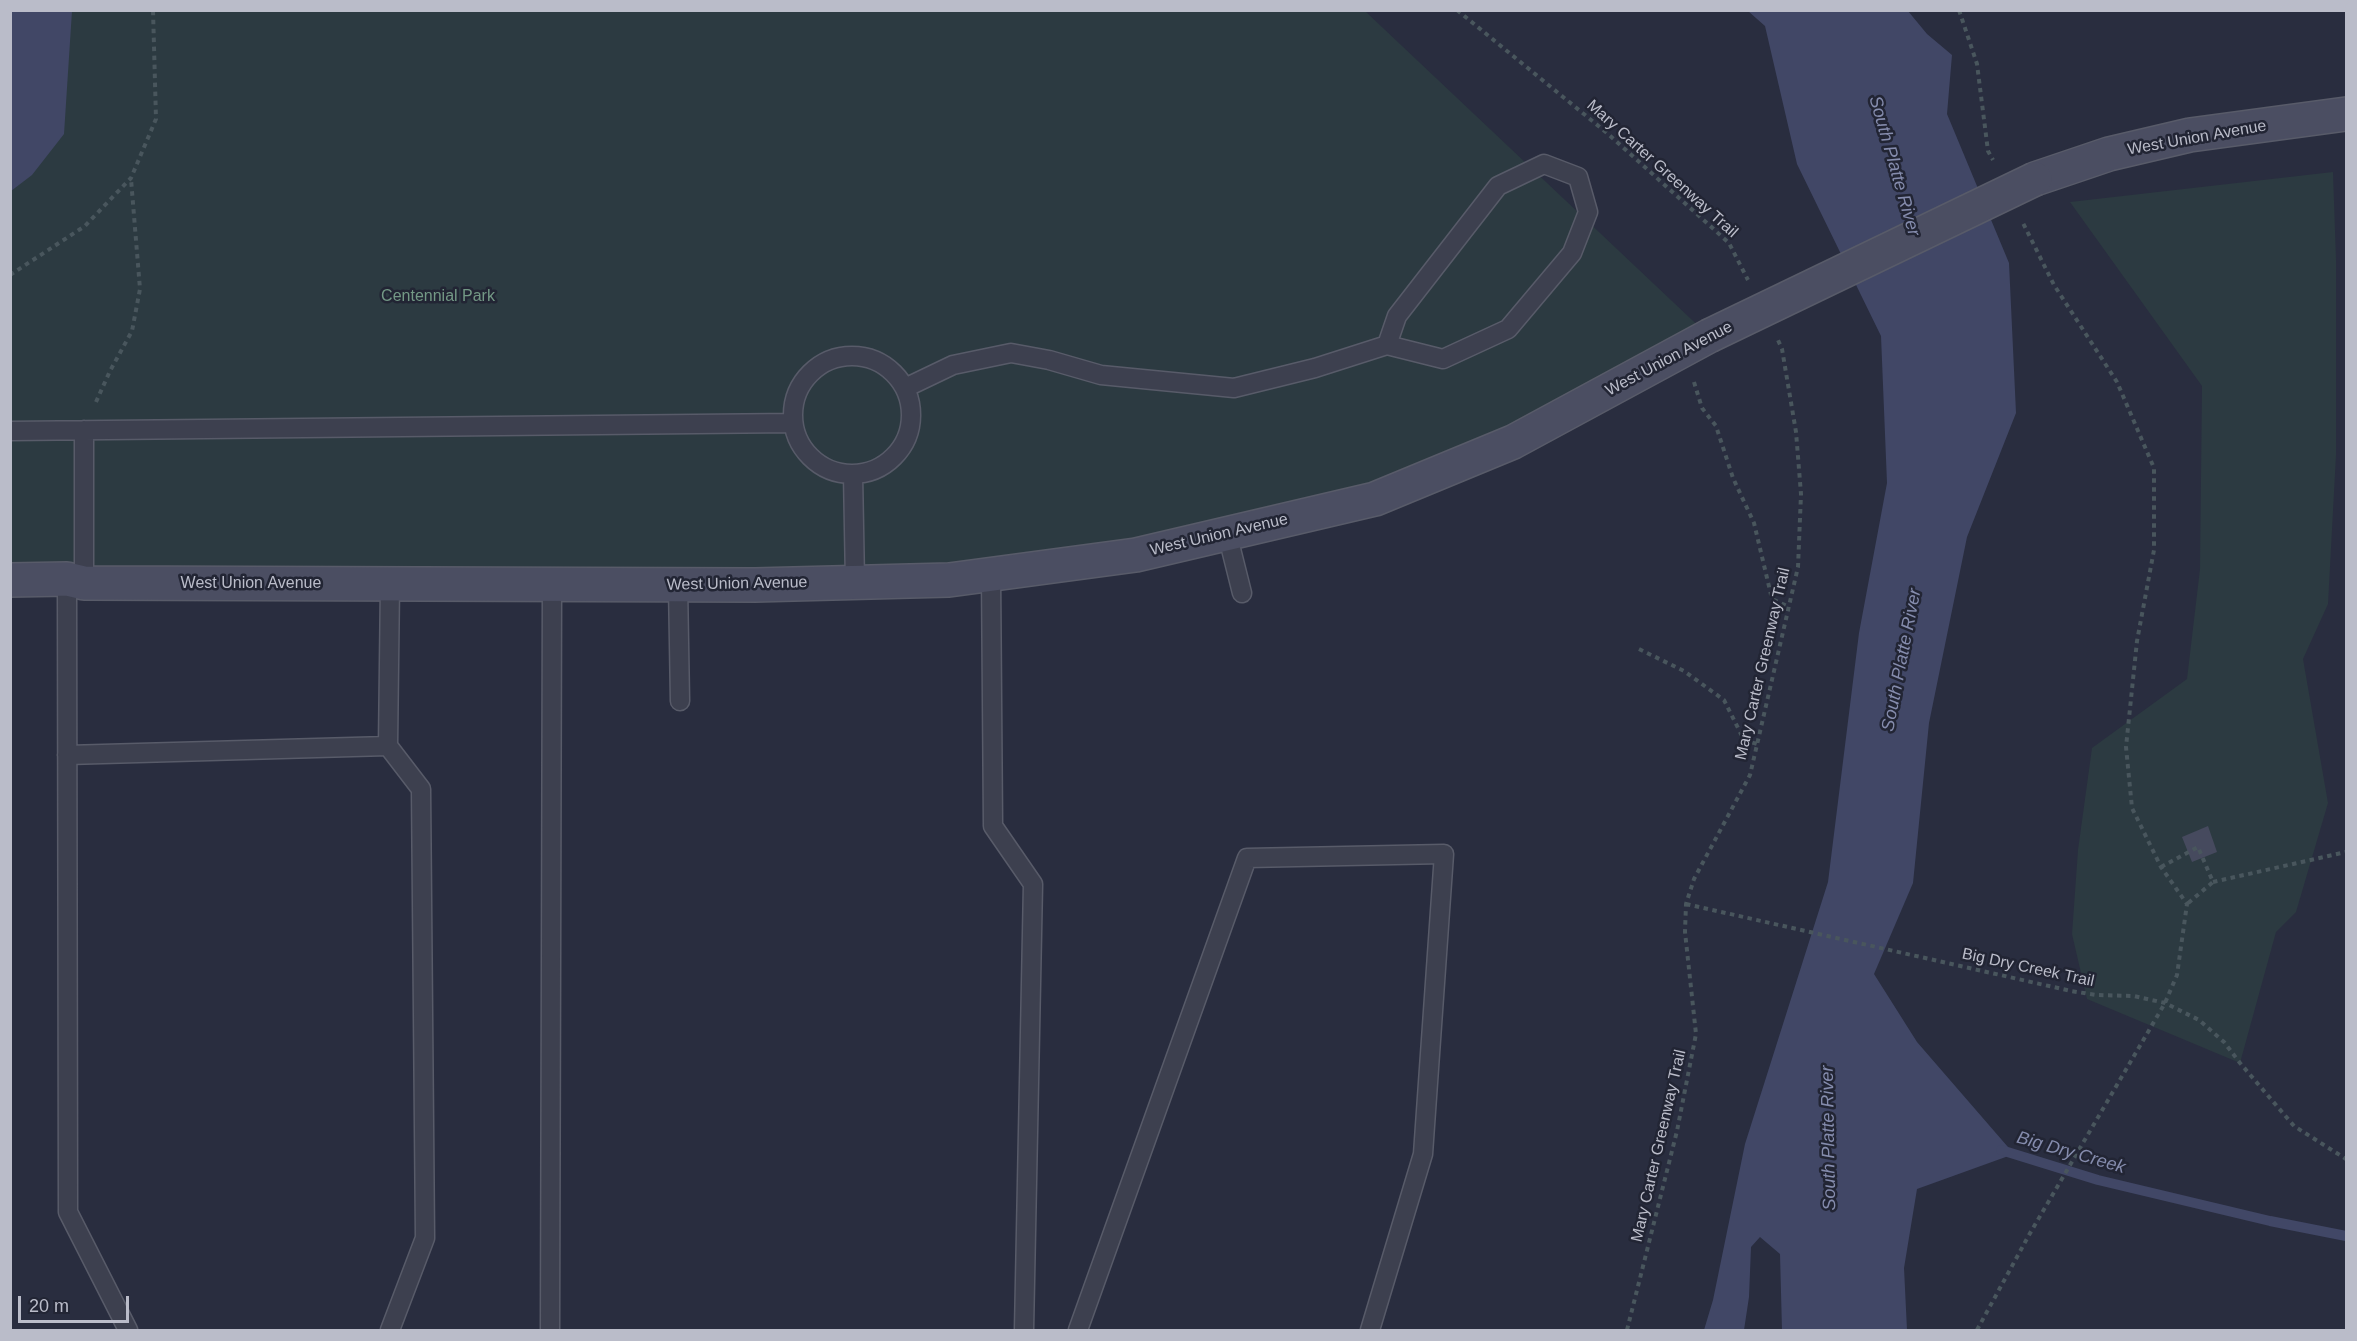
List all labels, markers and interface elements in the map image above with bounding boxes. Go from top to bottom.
water label: South Platte River [1864,93,1924,239]
street label: Mary Carter Greenway Trail [1582,96,1742,242]
street label: West Union Avenue [2126,116,2268,160]
park label: Centennial Park [381,287,495,307]
street label: West Union Avenue [1602,317,1736,401]
street label: West Union Avenue [1148,510,1290,560]
street label: Mary Carter Greenway Trail [1732,566,1794,762]
street label: West Union Avenue [666,573,808,595]
street label: West Union Avenue [181,574,321,594]
water label: South Platte River [1878,587,1926,733]
street label: Big Dry Creek Trail [1960,945,2096,991]
street label: Mary Carter Greenway Trail [1628,1048,1690,1244]
water label: South Platte River [1817,1065,1841,1211]
water label: Big Dry Creek [2014,1127,2128,1179]
scale bar [21,1284,132,1322]
text: 20 m [29,1296,69,1316]

